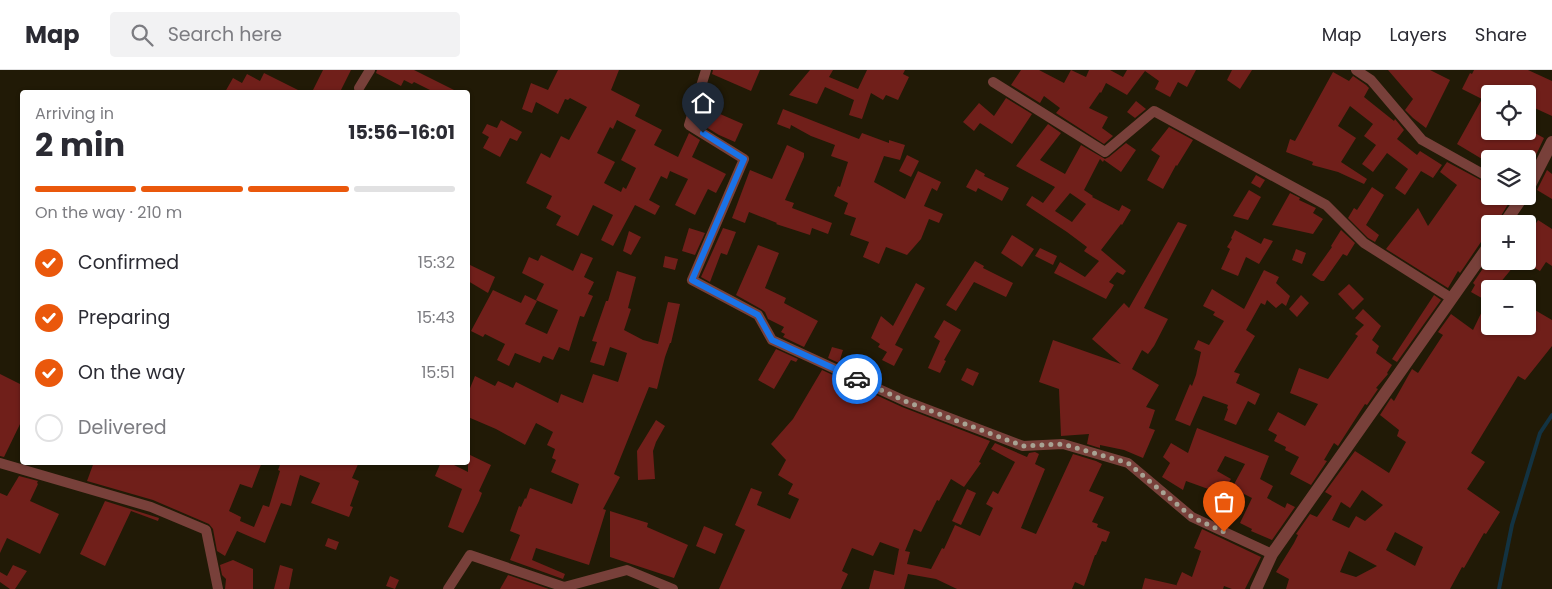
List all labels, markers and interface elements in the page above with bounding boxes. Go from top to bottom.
search box [110,12,460,57]
text: Map [25,18,80,51]
icon: search [128,21,156,49]
text: Search here [168,21,282,48]
text: Map [1322,22,1362,47]
text: Layers [1390,22,1447,47]
text: Share [1475,22,1527,47]
pin [682,82,724,133]
map controls [1481,85,1536,335]
button: locate [1481,85,1536,140]
icon: home [689,89,717,117]
text: Arriving in [35,102,114,125]
text: 15:56–16:01 [348,119,455,146]
text: 2 min [35,122,125,167]
button: layers [1481,150,1536,205]
text: On the way · 210 m [35,201,182,224]
button: + [1481,215,1536,270]
icon: check [35,249,63,277]
text: Confirmed [78,249,179,276]
text: 15:32 [418,251,455,274]
button: − [1481,280,1536,335]
icon: check [35,304,63,332]
text: Preparing [78,304,170,331]
text: 15:43 [417,306,455,329]
courier [832,354,882,404]
icon: check [35,359,63,387]
text: On the way [78,359,185,386]
text: 15:51 [421,361,455,384]
icon: car [843,365,871,393]
text: Delivered [78,414,167,441]
pin [1203,481,1245,532]
icon: bag [1210,488,1238,516]

